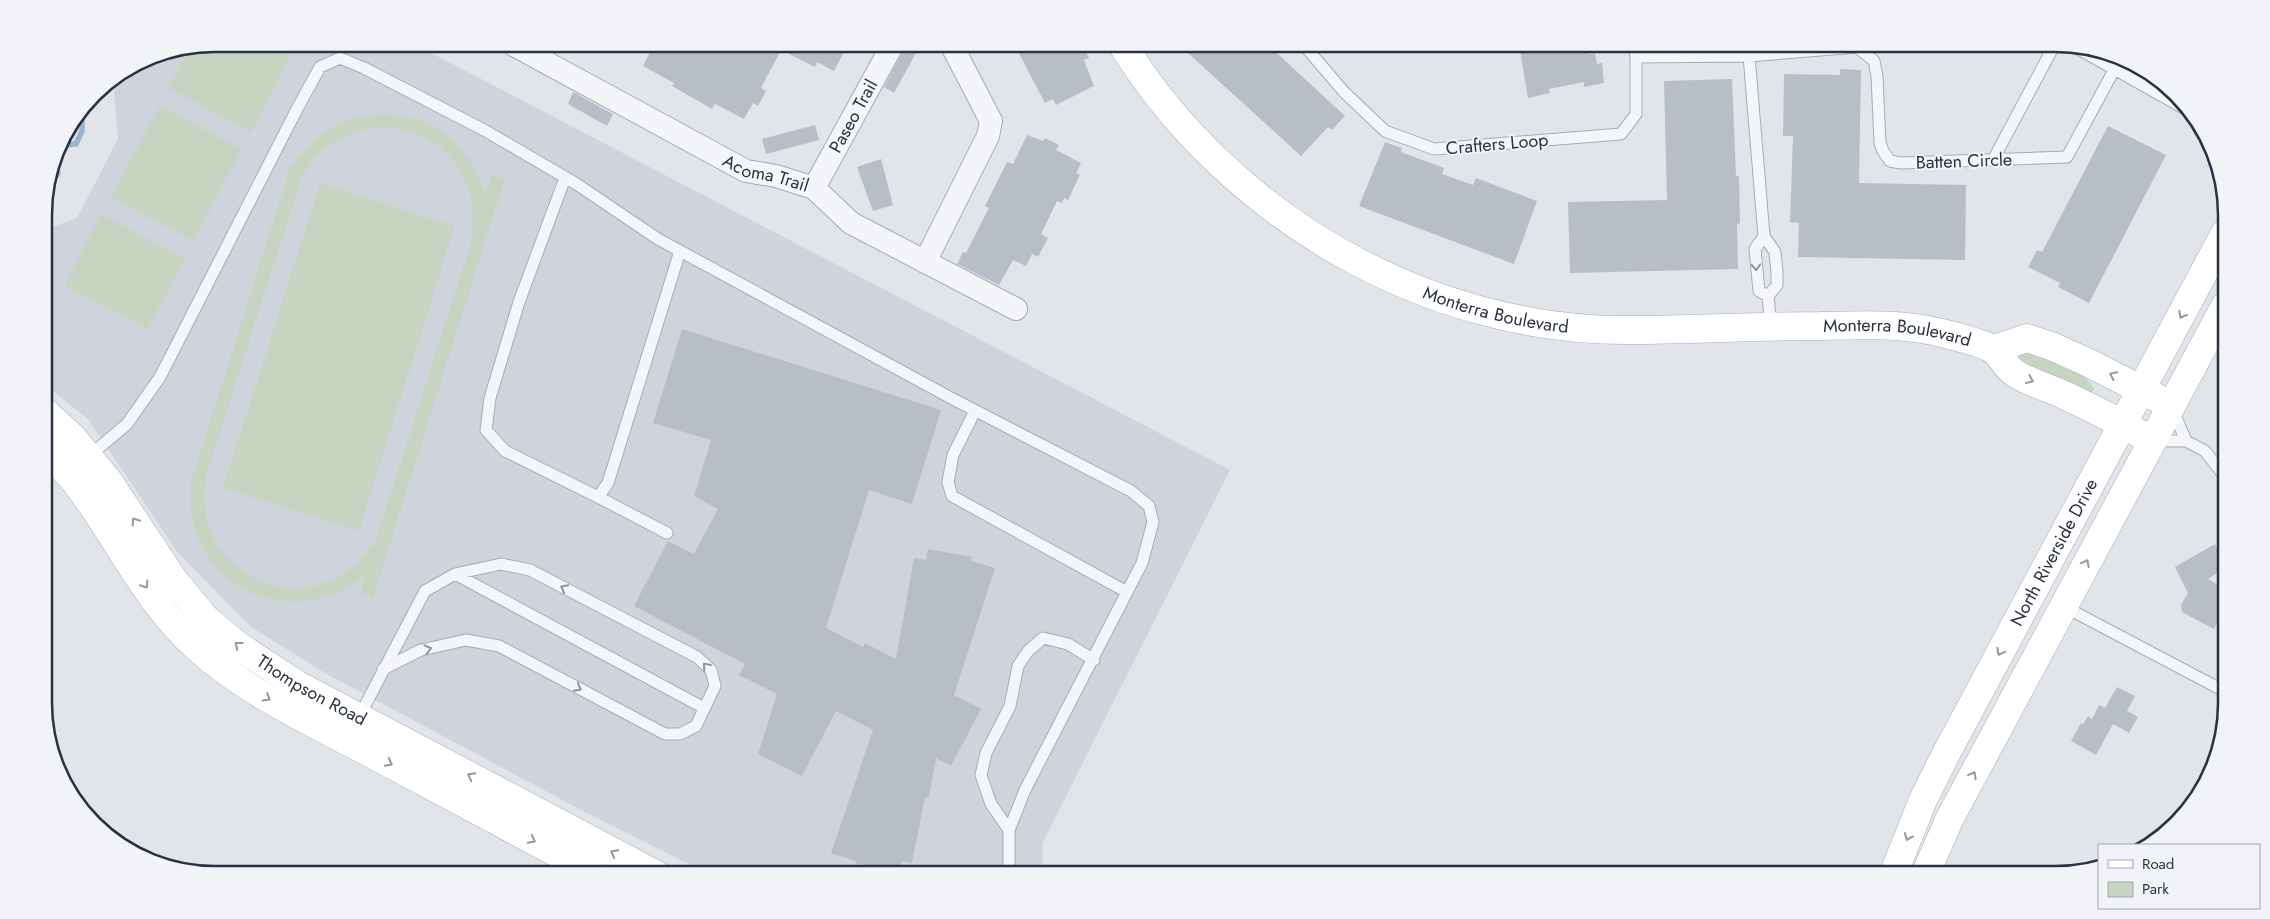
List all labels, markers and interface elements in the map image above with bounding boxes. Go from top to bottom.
street label: Paseo Trail [823,75,884,158]
street label: Crafters Loop [1445,127,1549,161]
street label: Batten Circle [1915,146,2013,176]
street label: Acoma Trail [718,148,812,199]
one-way arrow [1750,264,1761,272]
street label: Monterra Boulevard [1419,280,1570,340]
one-way arrow [2178,309,2188,318]
street label: Monterra Boulevard [1823,312,1974,353]
one-way arrow [2109,371,2118,381]
one-way arrow [2025,374,2034,384]
street label: North Riverside Drive [2004,474,2104,631]
one-way arrow [132,518,141,527]
one-way arrow [2080,559,2090,568]
one-way arrow [139,580,148,589]
one-way arrow [561,584,570,594]
one-way arrow [234,642,244,651]
one-way arrow [423,644,432,655]
one-way arrow [1996,647,2006,656]
street label: Thompson Road [252,649,371,732]
one-way arrow [702,663,711,672]
one-way arrow [573,682,582,692]
one-way arrow [262,692,271,702]
one-way arrow [384,757,393,767]
one-way arrow [1967,771,1977,780]
one-way arrow [467,772,476,782]
one-way arrow [1904,833,1914,841]
one-way arrow [527,834,536,844]
legend [2098,844,2260,909]
one-way arrow [610,849,619,859]
text: Road [2142,853,2174,875]
text: Park [2142,878,2169,900]

